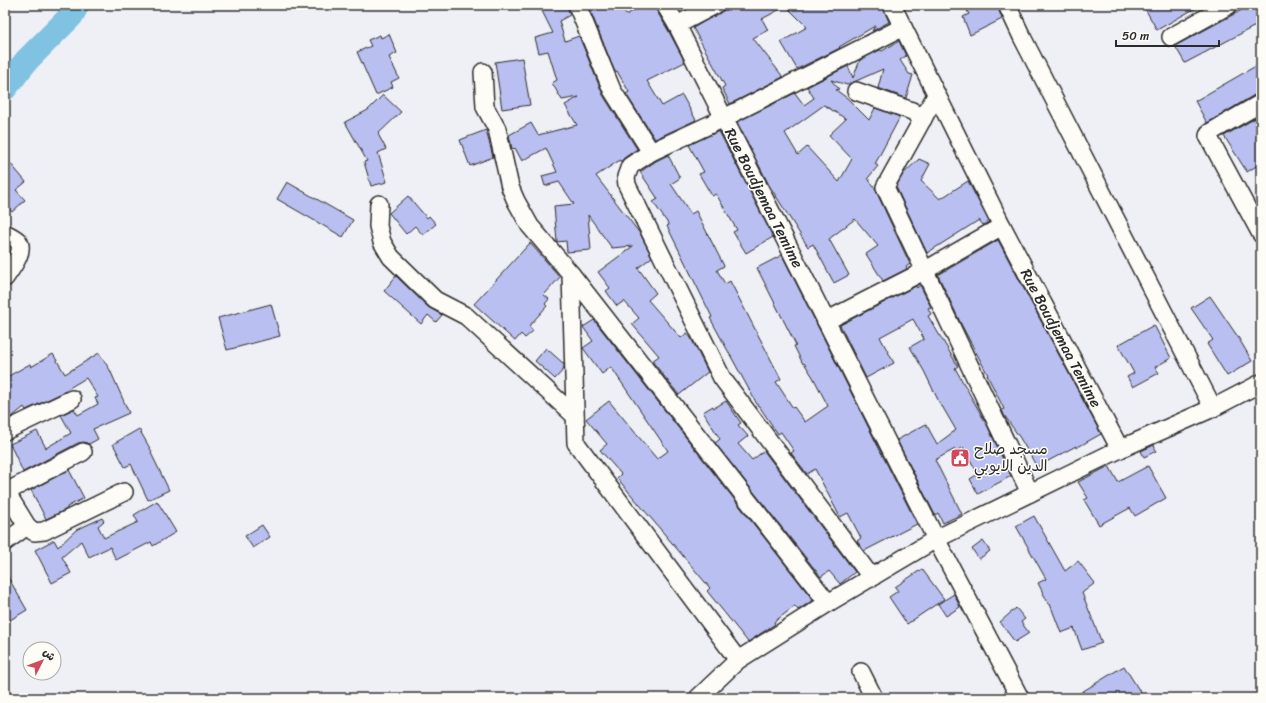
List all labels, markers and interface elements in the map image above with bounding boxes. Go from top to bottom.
scale bar [1116,22,1219,48]
text: 50 m [1122,25,1149,47]
street label: Rue Boudjemaa Temime [717,123,811,273]
street label: Rue Boudjemaa Temime [1013,264,1109,413]
place label: مسجد صلاح الدين الايوبي [974,436,1048,479]
public building icon: مسجد صلاح الدين الايوبي [949,447,971,469]
north arrow [22,641,62,681]
text: ش [38,644,60,665]

